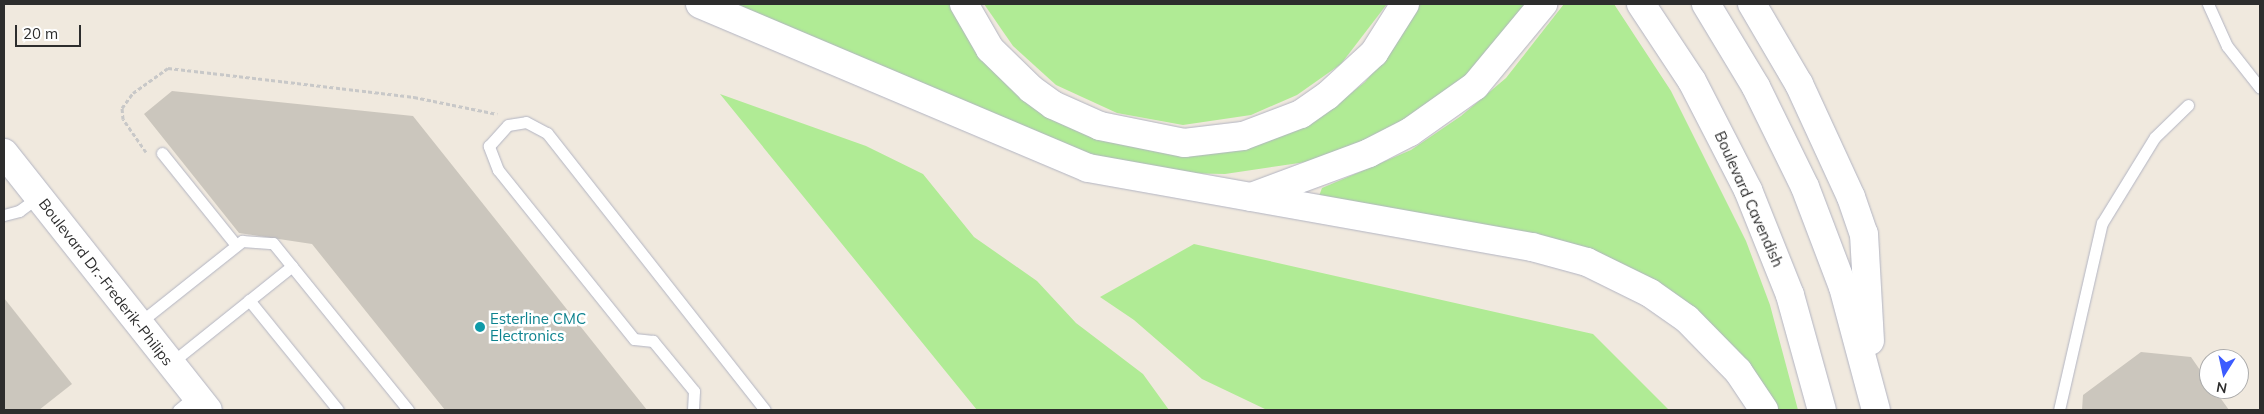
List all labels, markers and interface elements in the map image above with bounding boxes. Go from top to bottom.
scale bar [18,15,84,47]
text: 20 m [23,24,58,43]
street label: Boulevard Cavendish [1711,128,1787,270]
street label: Boulevard Dr.-Frederik-Philips [35,195,177,369]
place label: Esterline CMC Electronics [490,309,586,344]
marker: Esterline CMC Electronics [474,321,486,333]
north arrow [2199,349,2249,399]
text: N [2215,378,2228,398]

